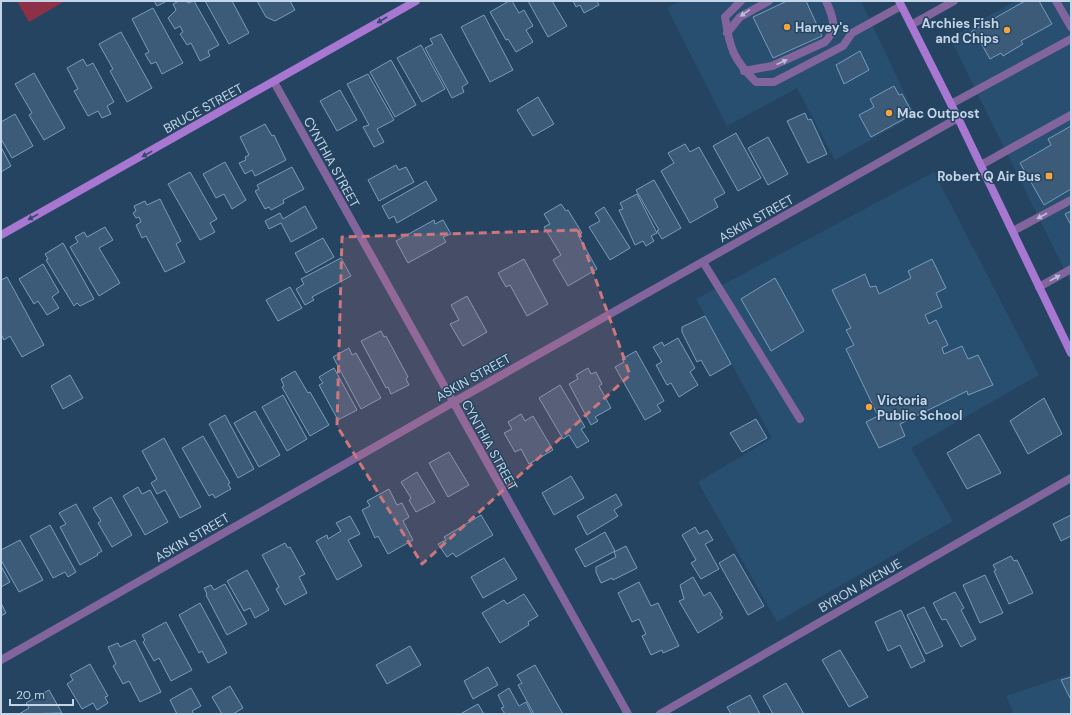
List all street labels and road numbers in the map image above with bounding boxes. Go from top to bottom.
street label: BRUCE STREET [160,80,246,137]
street label: CYNTHIA STREET [300,114,363,211]
street label: ASKIN STREET [716,191,797,246]
street label: ASKIN STREET [433,350,514,405]
street label: CYNTHIA STREET [458,397,521,494]
street label: ASKIN STREET [152,509,233,566]
street label: BYRON AVENUE [816,555,905,616]

